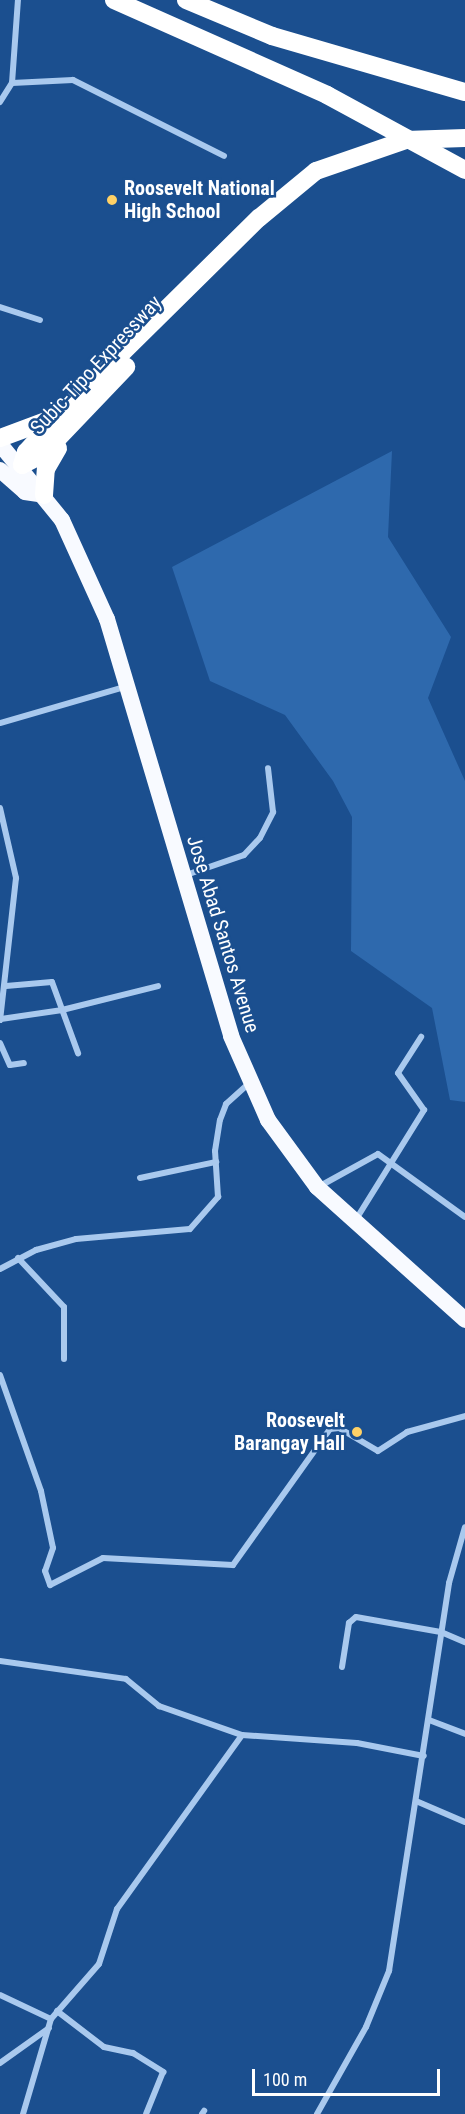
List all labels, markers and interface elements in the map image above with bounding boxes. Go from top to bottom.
place label: Roosevelt National High School [124,176,275,223]
marker: Roosevelt National High School [105,193,119,207]
street label: Subic-Tipo Expressway [25,291,167,439]
street label: Jose Abad Santos Avenue [182,832,264,1036]
place label: Roosevelt Barangay Hall [234,1408,345,1455]
marker: Roosevelt Barangay Hall [350,1425,364,1439]
scale bar [255,2057,442,2095]
text: 100 m [263,2069,307,2090]

